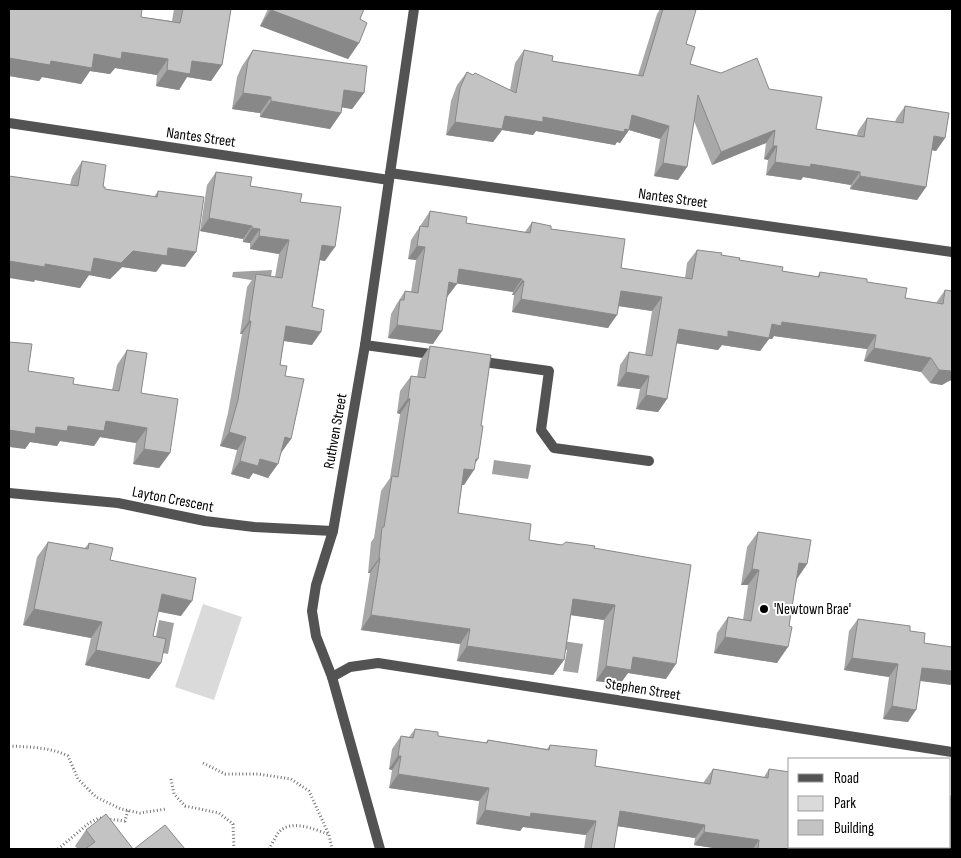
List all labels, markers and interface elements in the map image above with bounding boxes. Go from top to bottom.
street label: Nantes Street [165,123,237,152]
street label: Nantes Street [637,184,709,213]
street label: Ruthven Street [320,391,352,470]
street label: Layton Crescent [131,482,216,517]
place label: 'Newtown Brae' [774,600,851,619]
marker: 'Newtown Brae' [758,603,770,615]
street label: Stephen Street [604,674,682,705]
legend [788,758,951,848]
text: Road [834,769,859,788]
text: Park [834,794,856,813]
text: Building [834,819,874,838]

